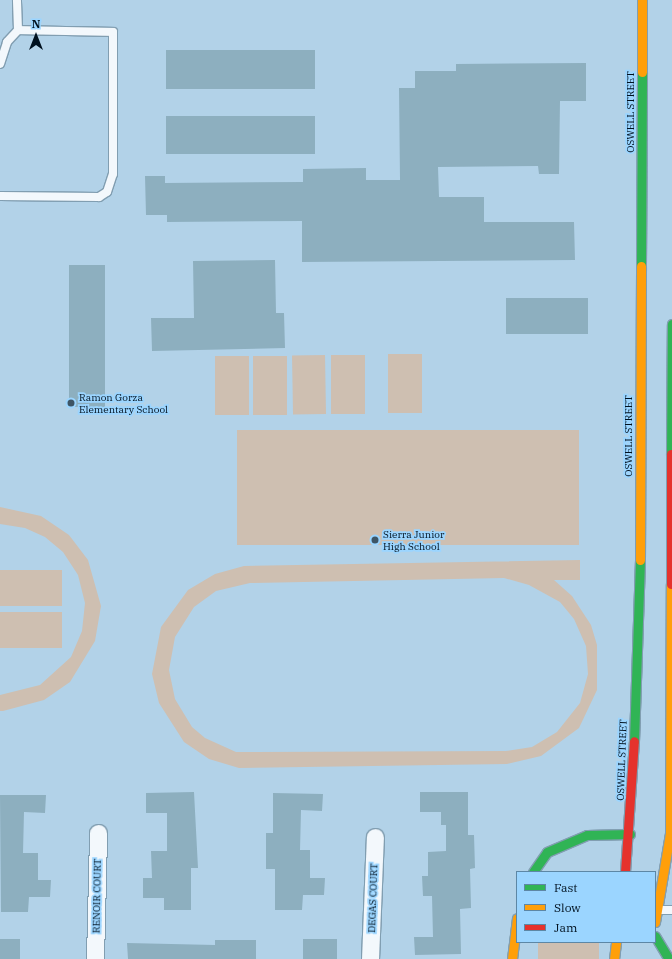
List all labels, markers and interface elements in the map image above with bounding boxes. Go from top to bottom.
north arrow [16,16,56,56]
text: N [32,17,40,31]
street label: OSWELL STREET [625,71,637,153]
place label: Ramon Gorza Elementary School [79,391,168,414]
street label: OSWELL STREET [623,395,635,477]
marker: Ramon Gorza Elementary School [66,398,76,408]
place label: Sierra Junior High School [383,528,444,552]
marker: Sierra Junior High School [370,535,380,545]
street label: OSWELL STREET [615,719,629,801]
street label: RENOIR COURT [90,859,104,933]
street label: DEGAS COURT [366,863,380,933]
legend [516,871,656,943]
text: Fast [554,880,578,895]
text: Slow [554,900,581,915]
text: Jam [554,920,577,935]

